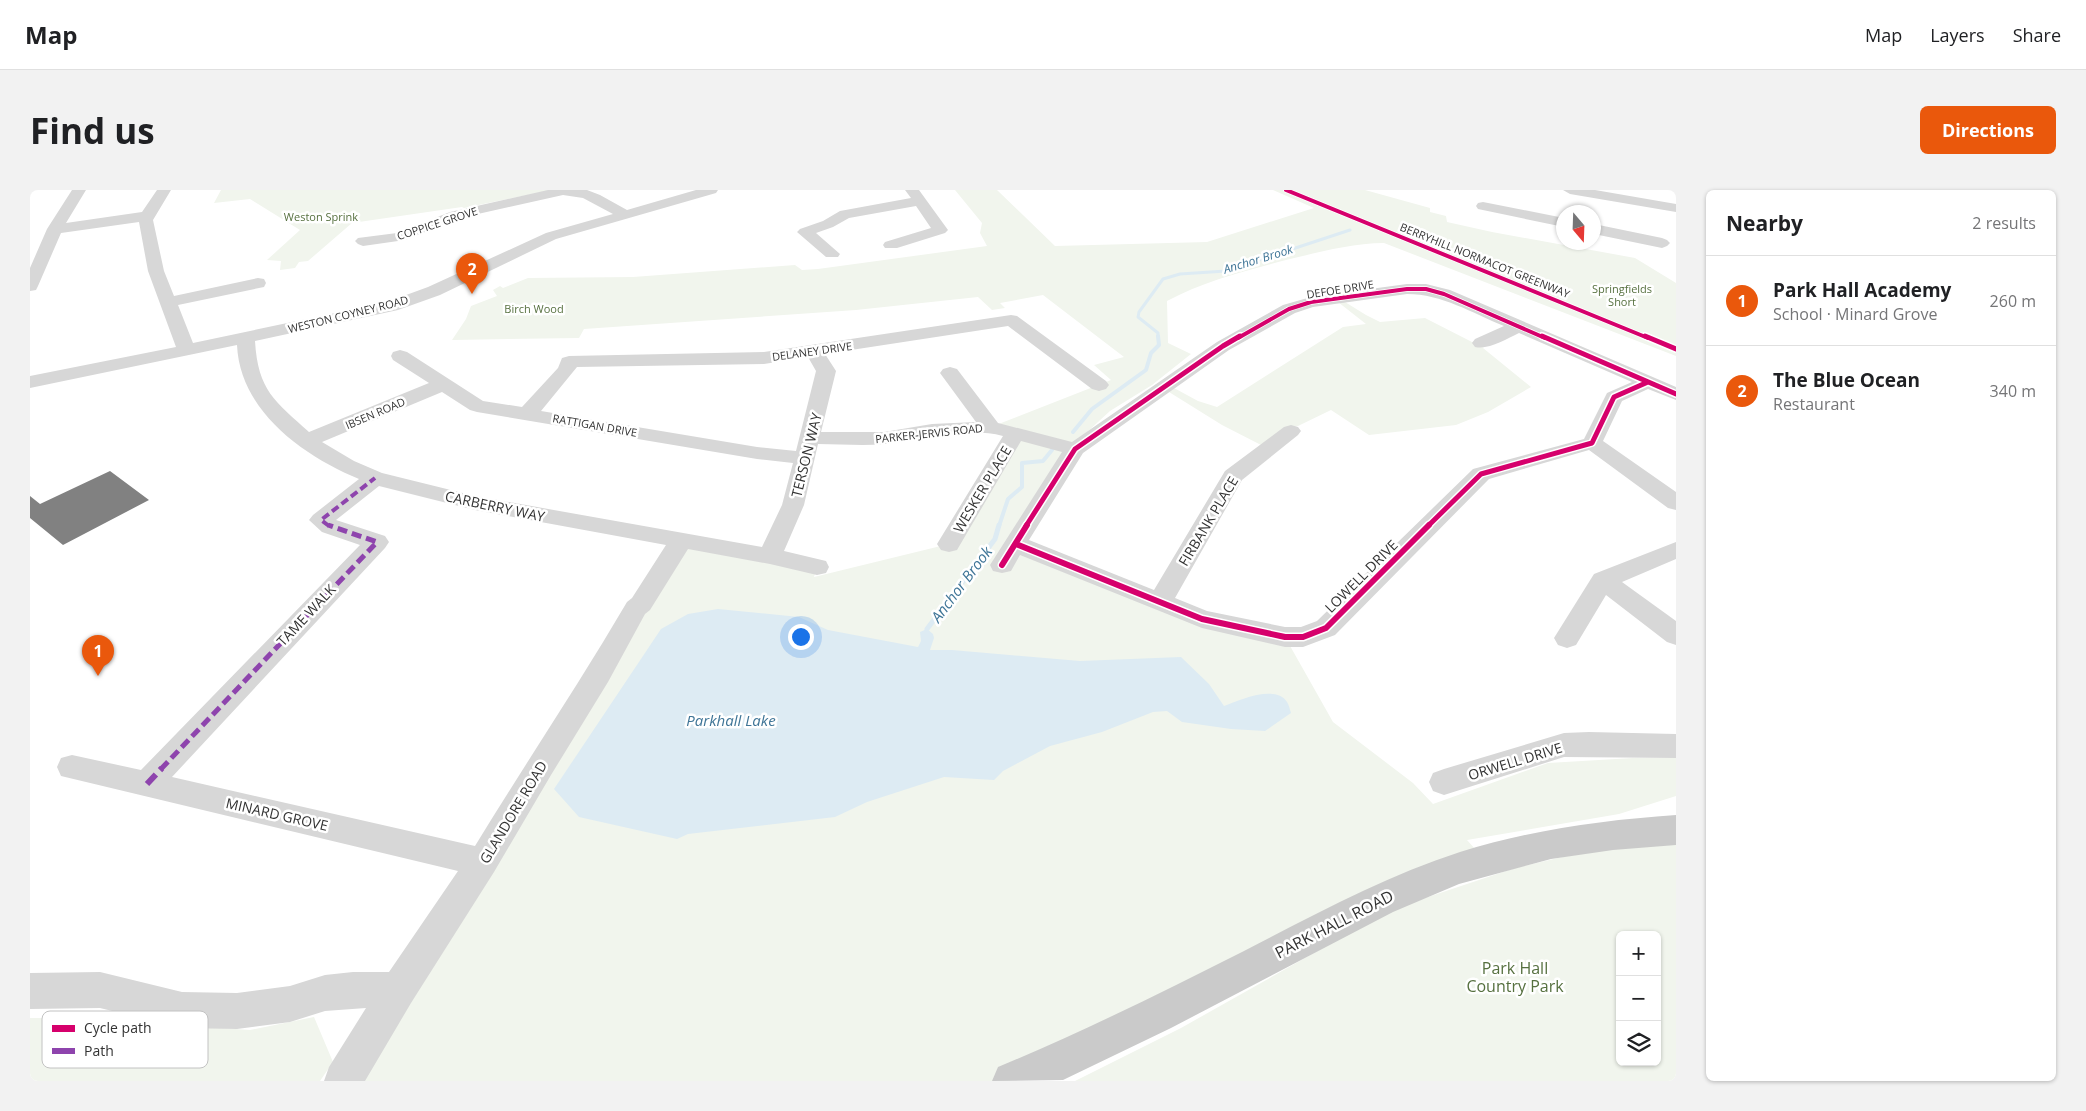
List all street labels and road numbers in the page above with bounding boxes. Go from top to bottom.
street label: COPPICE GROVE [395,203,479,243]
street label: BERRYHILL NORMACOT GREENWAY [1398,219,1573,301]
street label: DEFOE DRIVE [1305,276,1375,302]
street label: WESTON COYNEY ROAD [286,292,410,336]
street label: DELANEY DRIVE [771,338,853,364]
street label: IBSEN ROAD [343,394,407,432]
street label: RATTIGAN DRIVE [552,410,638,440]
street label: TERSON WAY [786,411,826,499]
street label: PARKER-JERVIS ROAD [874,420,984,446]
street label: WESKER PLACE [949,442,1015,536]
street label: FIRBANK PLACE [1174,473,1242,569]
street label: CARBERRY WAY [443,486,547,526]
street label: LOWELL DRIVE [1320,535,1402,617]
street label: TAME WALK [272,580,340,650]
street label: ORWELL DRIVE [1466,738,1564,784]
street label: GLANDORE ROAD [475,757,551,867]
street label: MINARD GROVE [224,793,330,835]
street label: PARK HALL ROAD [1271,885,1397,963]

